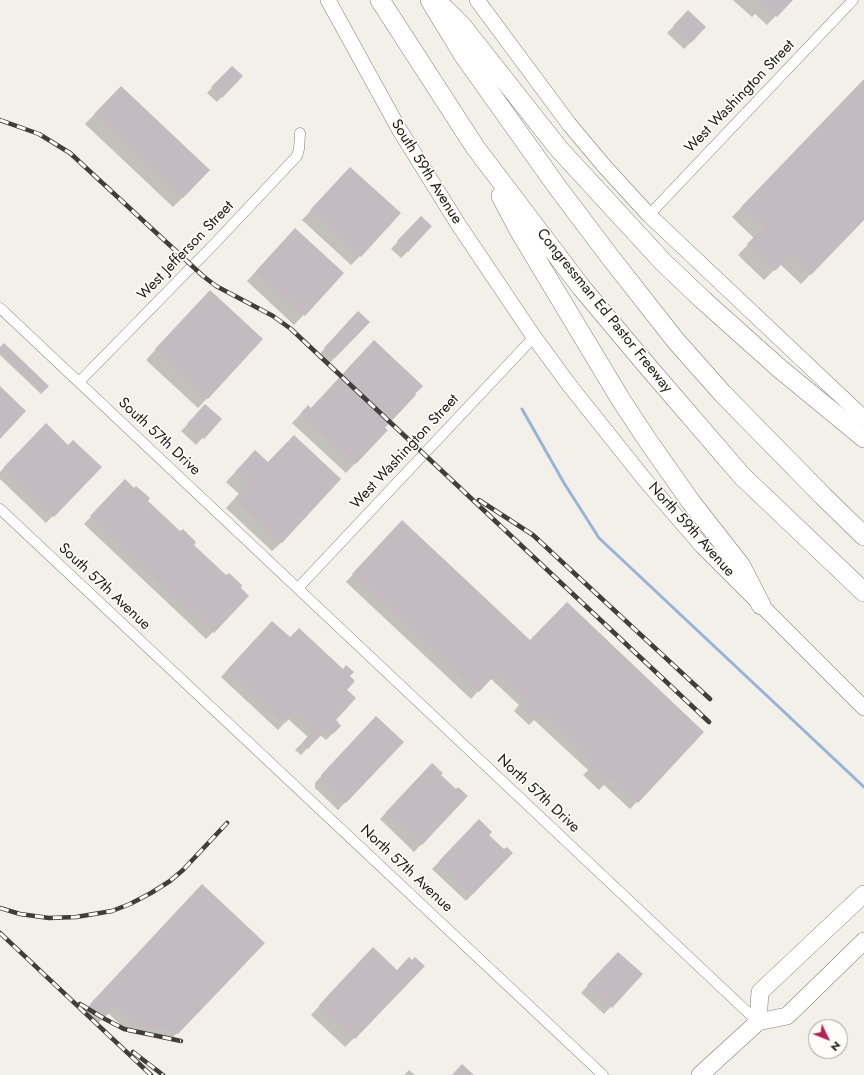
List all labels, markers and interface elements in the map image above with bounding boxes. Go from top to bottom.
street label: West Washington Street [681,37,799,157]
street label: South 59th Avenue [387,116,465,228]
street label: West Jefferson Street [134,198,238,304]
street label: Congressman Ed Pastor Freeway [532,225,676,397]
street label: West Washington Street [347,391,463,513]
street label: South 57th Drive [114,394,204,480]
street label: North 59th Avenue [644,479,738,581]
street label: South 57th Avenue [54,540,154,634]
street label: North 57th Drive [493,751,583,837]
street label: North 57th Avenue [356,822,456,916]
north arrow [808,1019,848,1059]
text: N [827,1038,845,1055]

